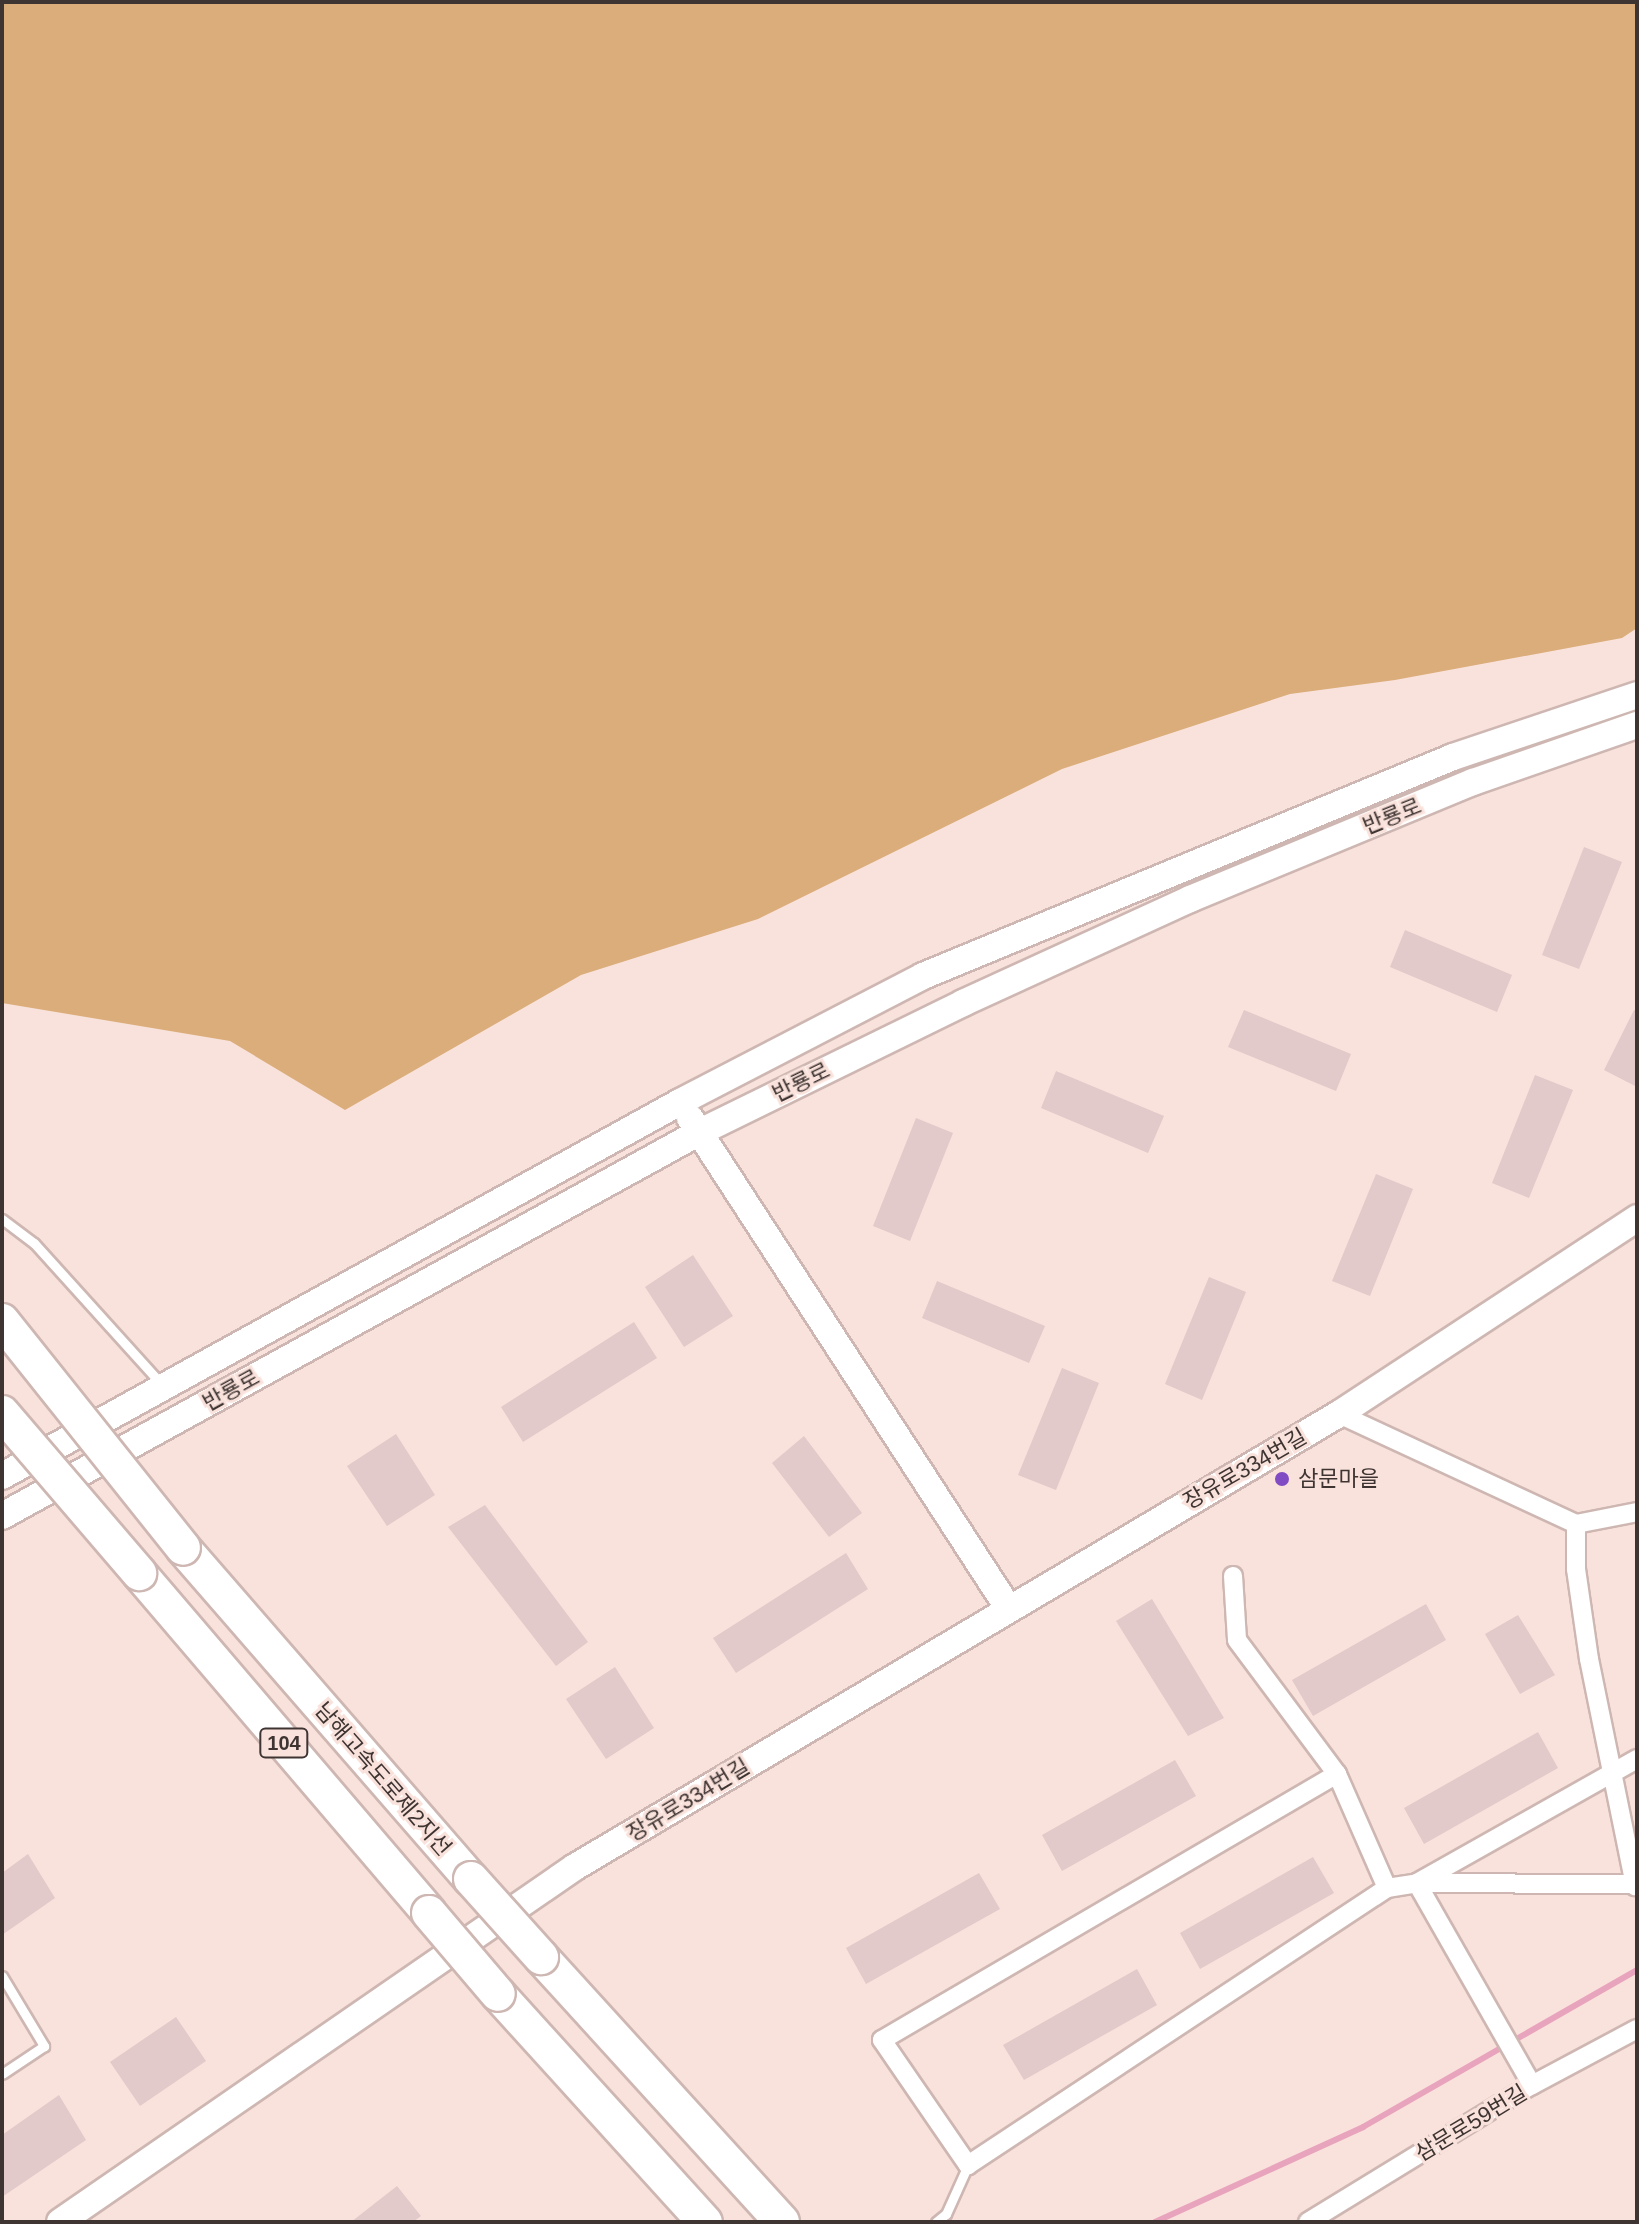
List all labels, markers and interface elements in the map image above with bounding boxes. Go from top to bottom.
street label: 반룡로 [1359,792,1425,840]
street label: 반룡로 [768,1057,834,1107]
street label: 반룡로 [198,1364,264,1416]
street label: 장유로334번길 [1179,1423,1311,1515]
place label: 삼문마을 [1298,1466,1379,1492]
marker: 삼문마을 [1273,1470,1291,1488]
street label: 남해고속도로제2지선 [309,1697,457,1861]
road number: 104 [258,1727,310,1759]
street label: 장유로334번길 [622,1753,754,1847]
street label: 삼문로59번길 [1410,2079,1532,2167]

